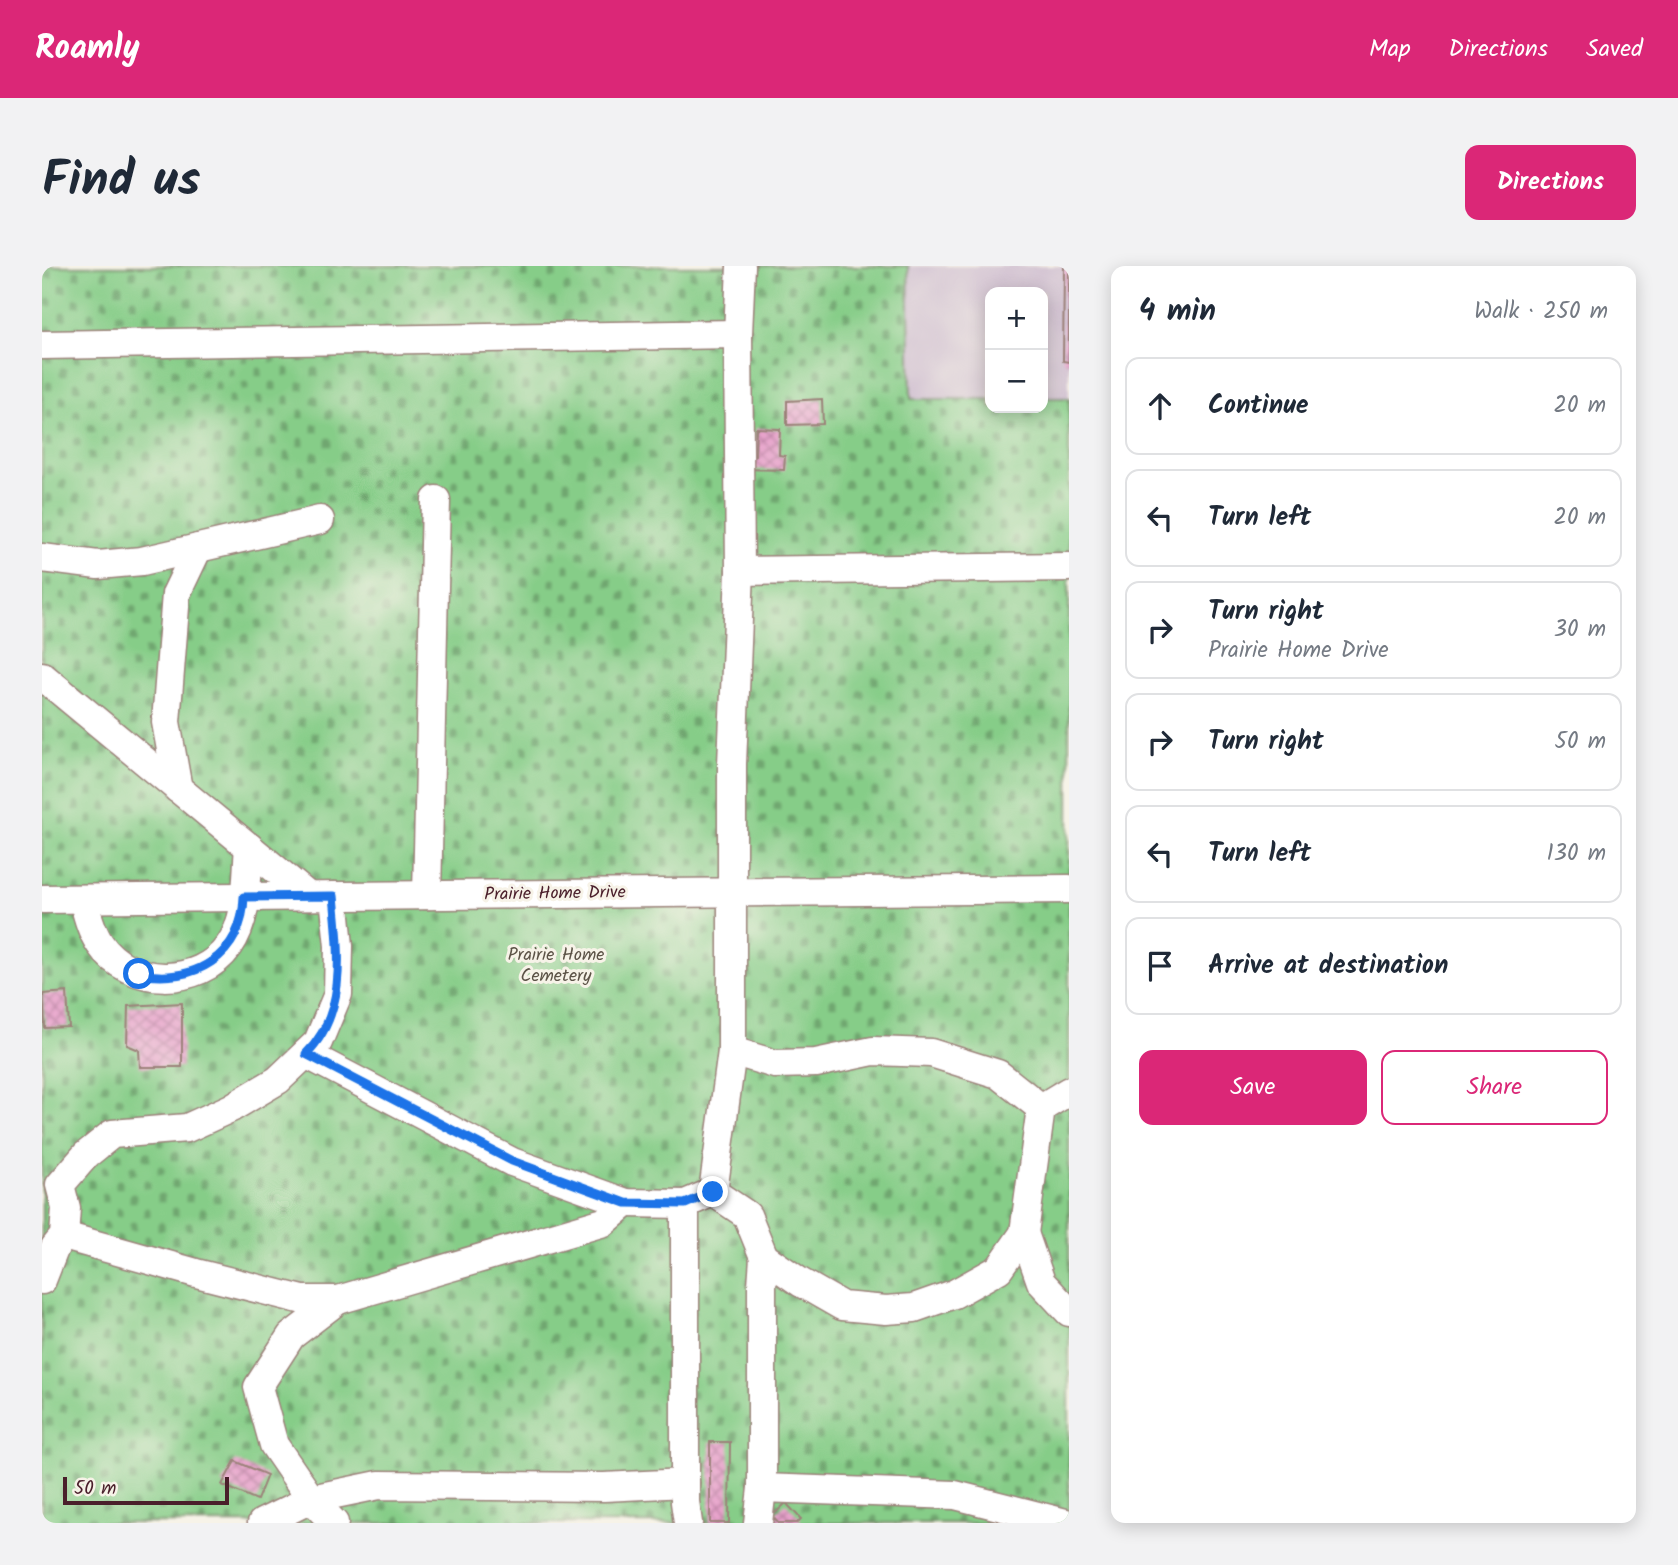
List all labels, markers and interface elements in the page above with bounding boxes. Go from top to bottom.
text: Roamly [35,23,140,76]
text: Map [1369,30,1411,69]
text: Directions [1449,30,1548,69]
text: Saved [1586,30,1643,69]
text: Find us [42,143,200,221]
button: Directions [1465,145,1636,220]
map controls [985,287,1048,413]
button: + [985,287,1048,350]
text: 4 min [1139,288,1216,336]
text: Walk · 250 m [1474,294,1608,330]
button: − [985,350,1048,413]
text: Continue [1208,385,1309,427]
icon: ahead [1141,387,1179,425]
text: 20 m [1554,388,1606,424]
text: Turn left [1208,497,1311,539]
icon: left [1141,499,1179,537]
text: 20 m [1554,500,1606,536]
text: Turn right [1208,591,1324,633]
icon: right [1141,611,1179,649]
text: 30 m [1554,612,1606,648]
text: Prairie Home Drive [1208,633,1389,669]
text: Turn right [1208,721,1324,763]
icon: right [1141,723,1179,761]
text: 50 m [1555,724,1606,760]
text: Turn left [1208,833,1311,875]
icon: left [1141,835,1179,873]
text: 130 m [1547,836,1606,872]
street label: Prairie Home Drive [484,878,626,910]
park label: Prairie Home Cemetery [508,941,604,991]
text: Arrive at destination [1208,945,1448,987]
icon: arrive [1141,947,1179,985]
route start [123,958,154,989]
button: Save [1139,1050,1367,1125]
button: Share [1381,1050,1608,1125]
route end [697,1176,728,1207]
scale bar [63,1474,229,1506]
text: 50 m [74,1474,116,1504]

